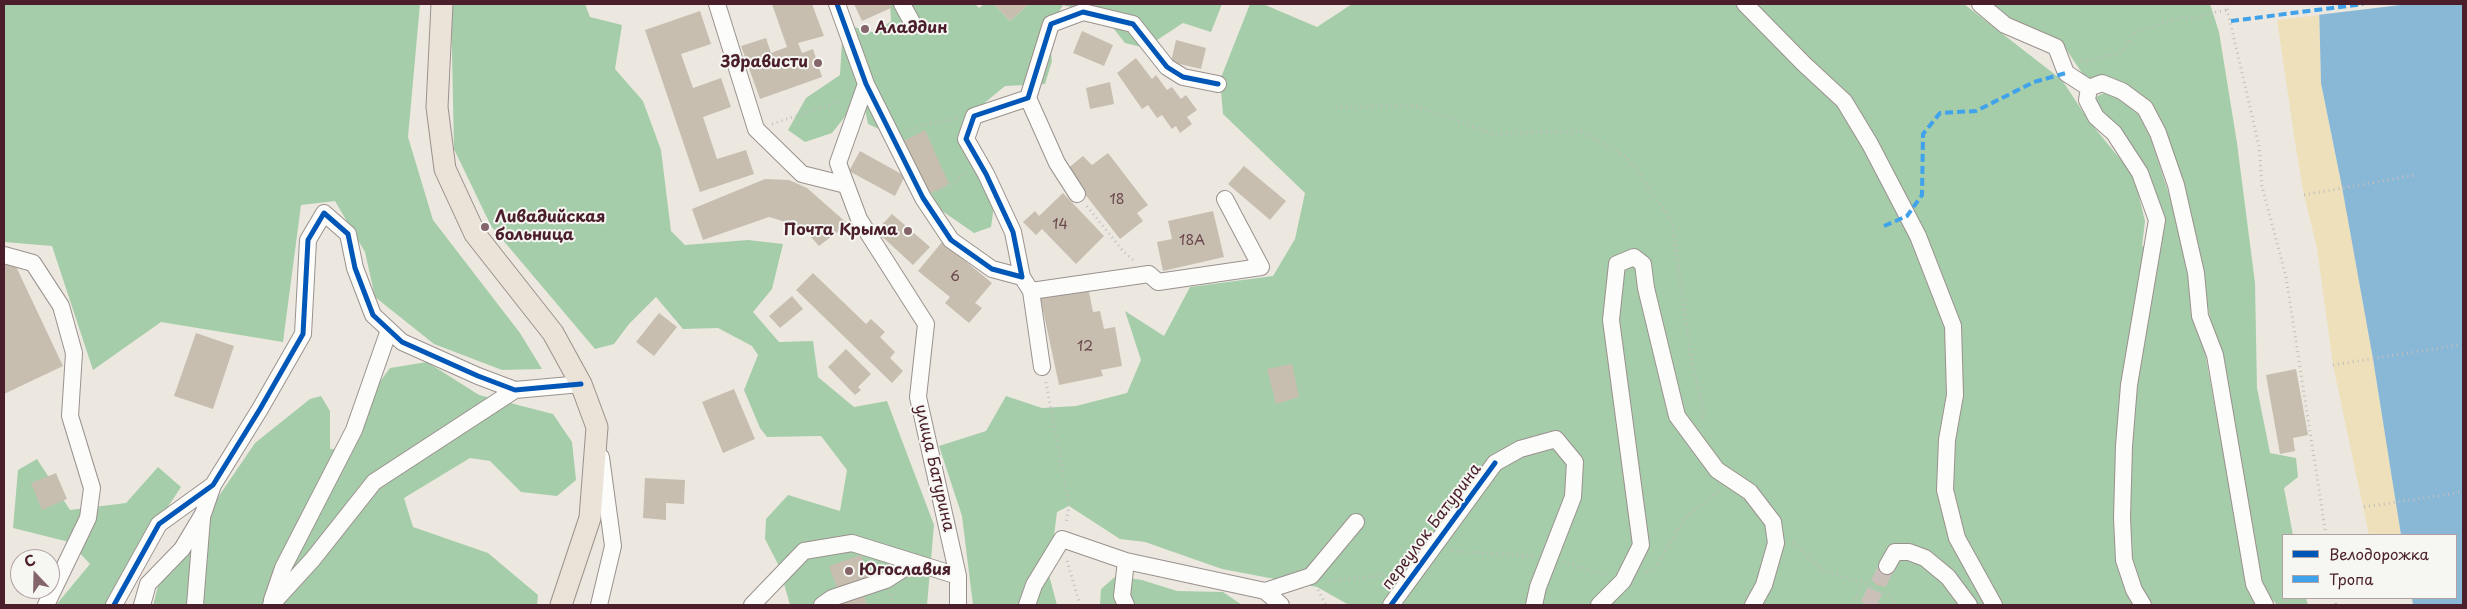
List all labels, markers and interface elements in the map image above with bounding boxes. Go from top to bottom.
place label: Аладдин [875,19,948,39]
marker: Аладдин [859,23,871,35]
place label: Здрависти [721,53,808,73]
marker: Здрависти [812,57,824,69]
house number: 18 [1109,192,1125,208]
place label: Ливадийская больница [495,208,605,246]
house number: 14 [1052,217,1068,233]
marker: Ливадийская больница [479,221,491,233]
place label: Почта Крыма [784,221,898,241]
marker: Почта Крыма [902,225,914,237]
house number: 18А [1179,233,1205,249]
house number: 6 [950,269,960,285]
house number: 12 [1077,339,1093,355]
street label: улица Батурина [910,403,958,533]
street label: переулок Батурина [1378,460,1486,594]
legend [2282,534,2457,599]
text: Велодорожка [2329,542,2429,565]
north arrow [10,549,60,599]
text: С [21,549,38,572]
place label: Югославия [859,561,951,581]
marker: Югославия [843,565,855,577]
text: Тропа [2329,567,2374,590]

